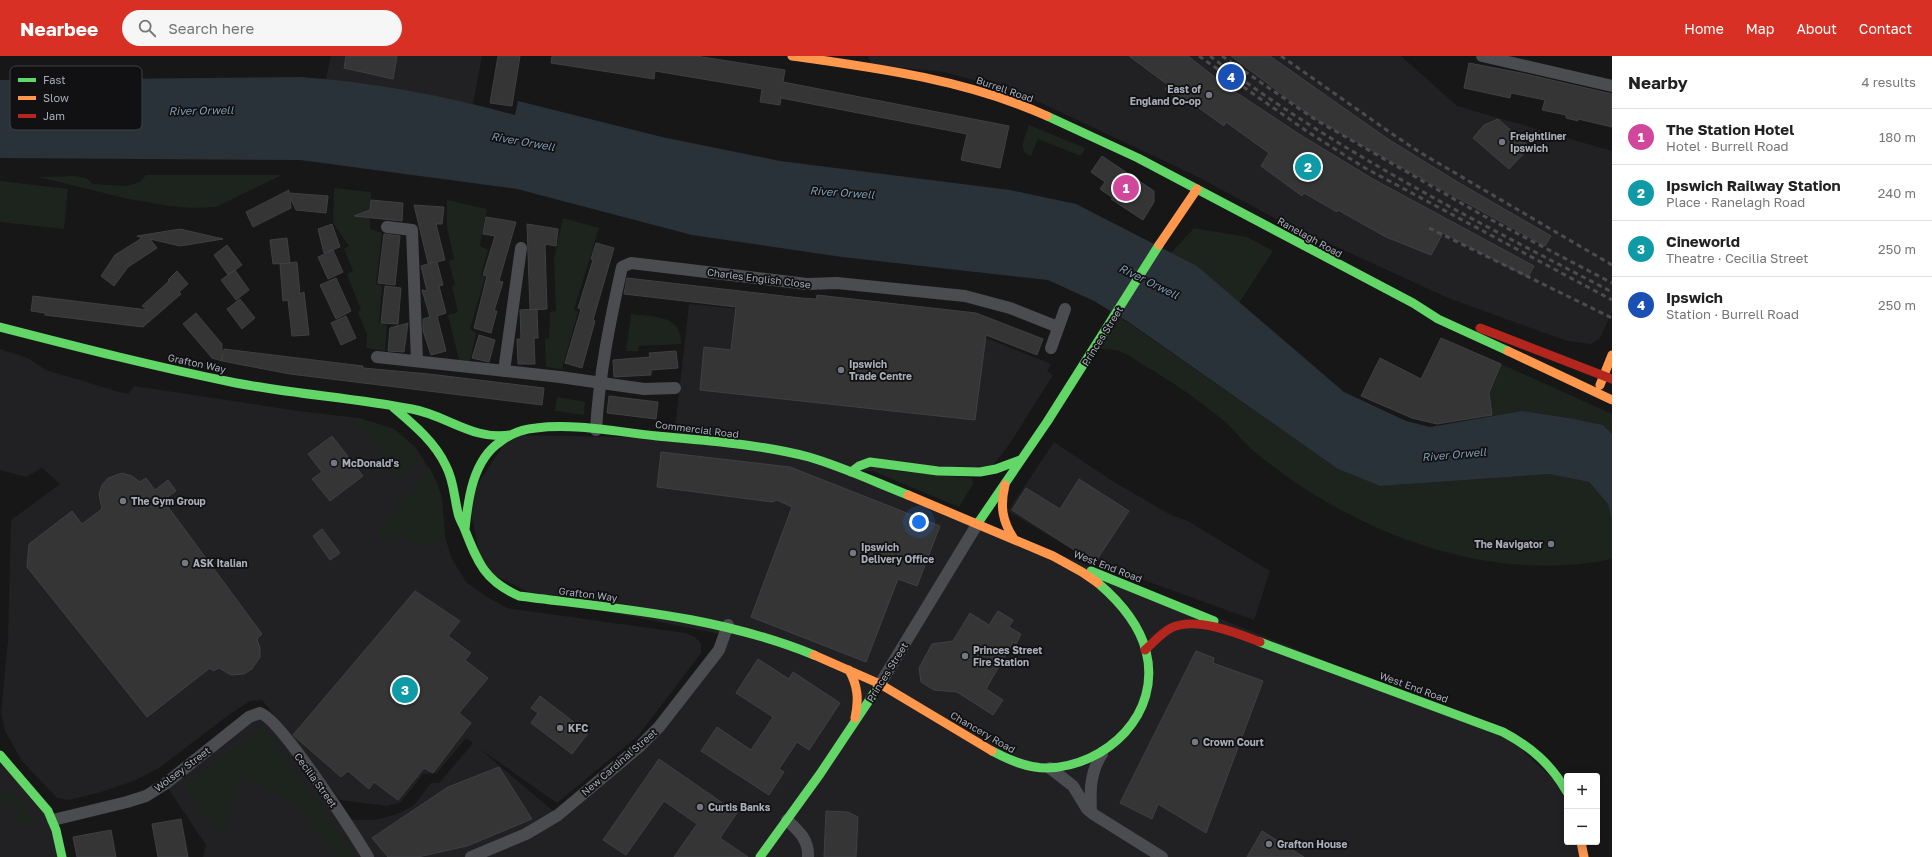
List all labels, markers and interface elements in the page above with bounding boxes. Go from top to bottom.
search box [122,10,402,46]
text: Nearbee [20,17,98,40]
icon: search [136,17,158,39]
text: Search here [168,19,254,37]
text: Home [1684,20,1724,37]
text: Map [1746,20,1774,37]
text: About [1796,20,1837,37]
text: Contact [1859,20,1912,37]
pin: 4 [1218,62,1244,92]
legend [10,66,142,130]
text: Nearby [1628,72,1688,93]
text: Fast [43,73,66,86]
street label: Burrell Road [975,74,1035,104]
text: 4 results [1862,74,1916,90]
place label: East of England Co-op [1130,83,1201,107]
marker: East of England Co-op [1204,90,1214,100]
text: Slow [43,91,69,104]
water label: River Orwell [169,103,234,117]
text: Jam [43,109,65,122]
text: The Station Hotel [1666,120,1794,138]
water label: River Orwell [490,129,556,153]
text: 1 [1638,129,1644,145]
text: 180 m [1879,129,1916,145]
place label: Freightliner Ipswich [1510,130,1567,154]
marker: Freightliner Ipswich [1497,137,1507,147]
text: Hotel · Burrell Road [1666,138,1789,154]
pin: 2 [1295,152,1321,182]
pin: 1 [1113,173,1139,203]
text: Ipswich Railway Station [1666,176,1841,194]
water label: River Orwell [809,183,875,201]
text: 2 [1637,185,1645,201]
text: 240 m [1878,185,1916,201]
text: Place · Ranelagh Road [1666,194,1805,210]
street label: Ranelagh Road [1275,214,1345,260]
text: Cineworld [1666,232,1740,250]
text: 3 [1637,241,1645,257]
text: 250 m [1878,241,1916,257]
text: Theatre · Cecilia Street [1666,250,1809,266]
water label: River Orwell [1117,261,1181,301]
street label: Charles English Close [706,266,812,290]
text: Ipswich [1666,288,1723,306]
text: 4 [1637,297,1645,313]
text: 250 m [1878,297,1916,313]
street label: Princes Street [1079,304,1125,368]
text: Station · Burrell Road [1666,306,1799,322]
street label: Grafton Way [167,351,228,375]
place label: Ipswich Trade Centre [849,358,912,382]
marker: Ipswich Trade Centre [836,365,846,375]
street label: Commercial Road [655,418,739,440]
water label: River Orwell [1421,445,1487,463]
place label: McDonald's [342,457,399,469]
marker: McDonald's [329,458,339,468]
place label: The Gym Group [131,495,206,507]
marker: The Gym Group [118,496,128,506]
your location [909,512,929,532]
place label: The Navigator [1474,538,1543,550]
marker: The Navigator [1546,539,1556,549]
place label: Ipswich Delivery Office [861,541,934,565]
street label: West End Road [1072,547,1144,585]
marker: Ipswich Delivery Office [848,548,858,558]
place label: ASK Italian [193,557,248,569]
marker: ASK Italian [180,558,190,568]
street label: Grafton Way [558,584,618,604]
street label: Princes Street [864,640,910,704]
place label: Princes Street Fire Station [973,644,1042,668]
marker: Princes Street Fire Station [960,651,970,661]
street label: West End Road [1378,669,1450,705]
pin: 3 [392,675,418,705]
street label: Chancery Road [948,709,1018,755]
place label: KFC [568,722,588,734]
marker: KFC [555,723,565,733]
street label: New Cardinal Street [579,726,659,798]
place label: Crown Court [1203,736,1264,748]
marker: Crown Court [1190,737,1200,747]
street label: Wolsey Street [152,744,212,794]
street label: Cecilia Street [292,750,340,810]
map controls [1564,773,1600,845]
button: + [1564,773,1600,809]
place label: Curtis Banks [708,801,771,813]
marker: Curtis Banks [695,802,705,812]
button: − [1564,809,1600,845]
place label: Grafton House [1277,838,1347,850]
marker: Grafton House [1264,839,1274,849]

